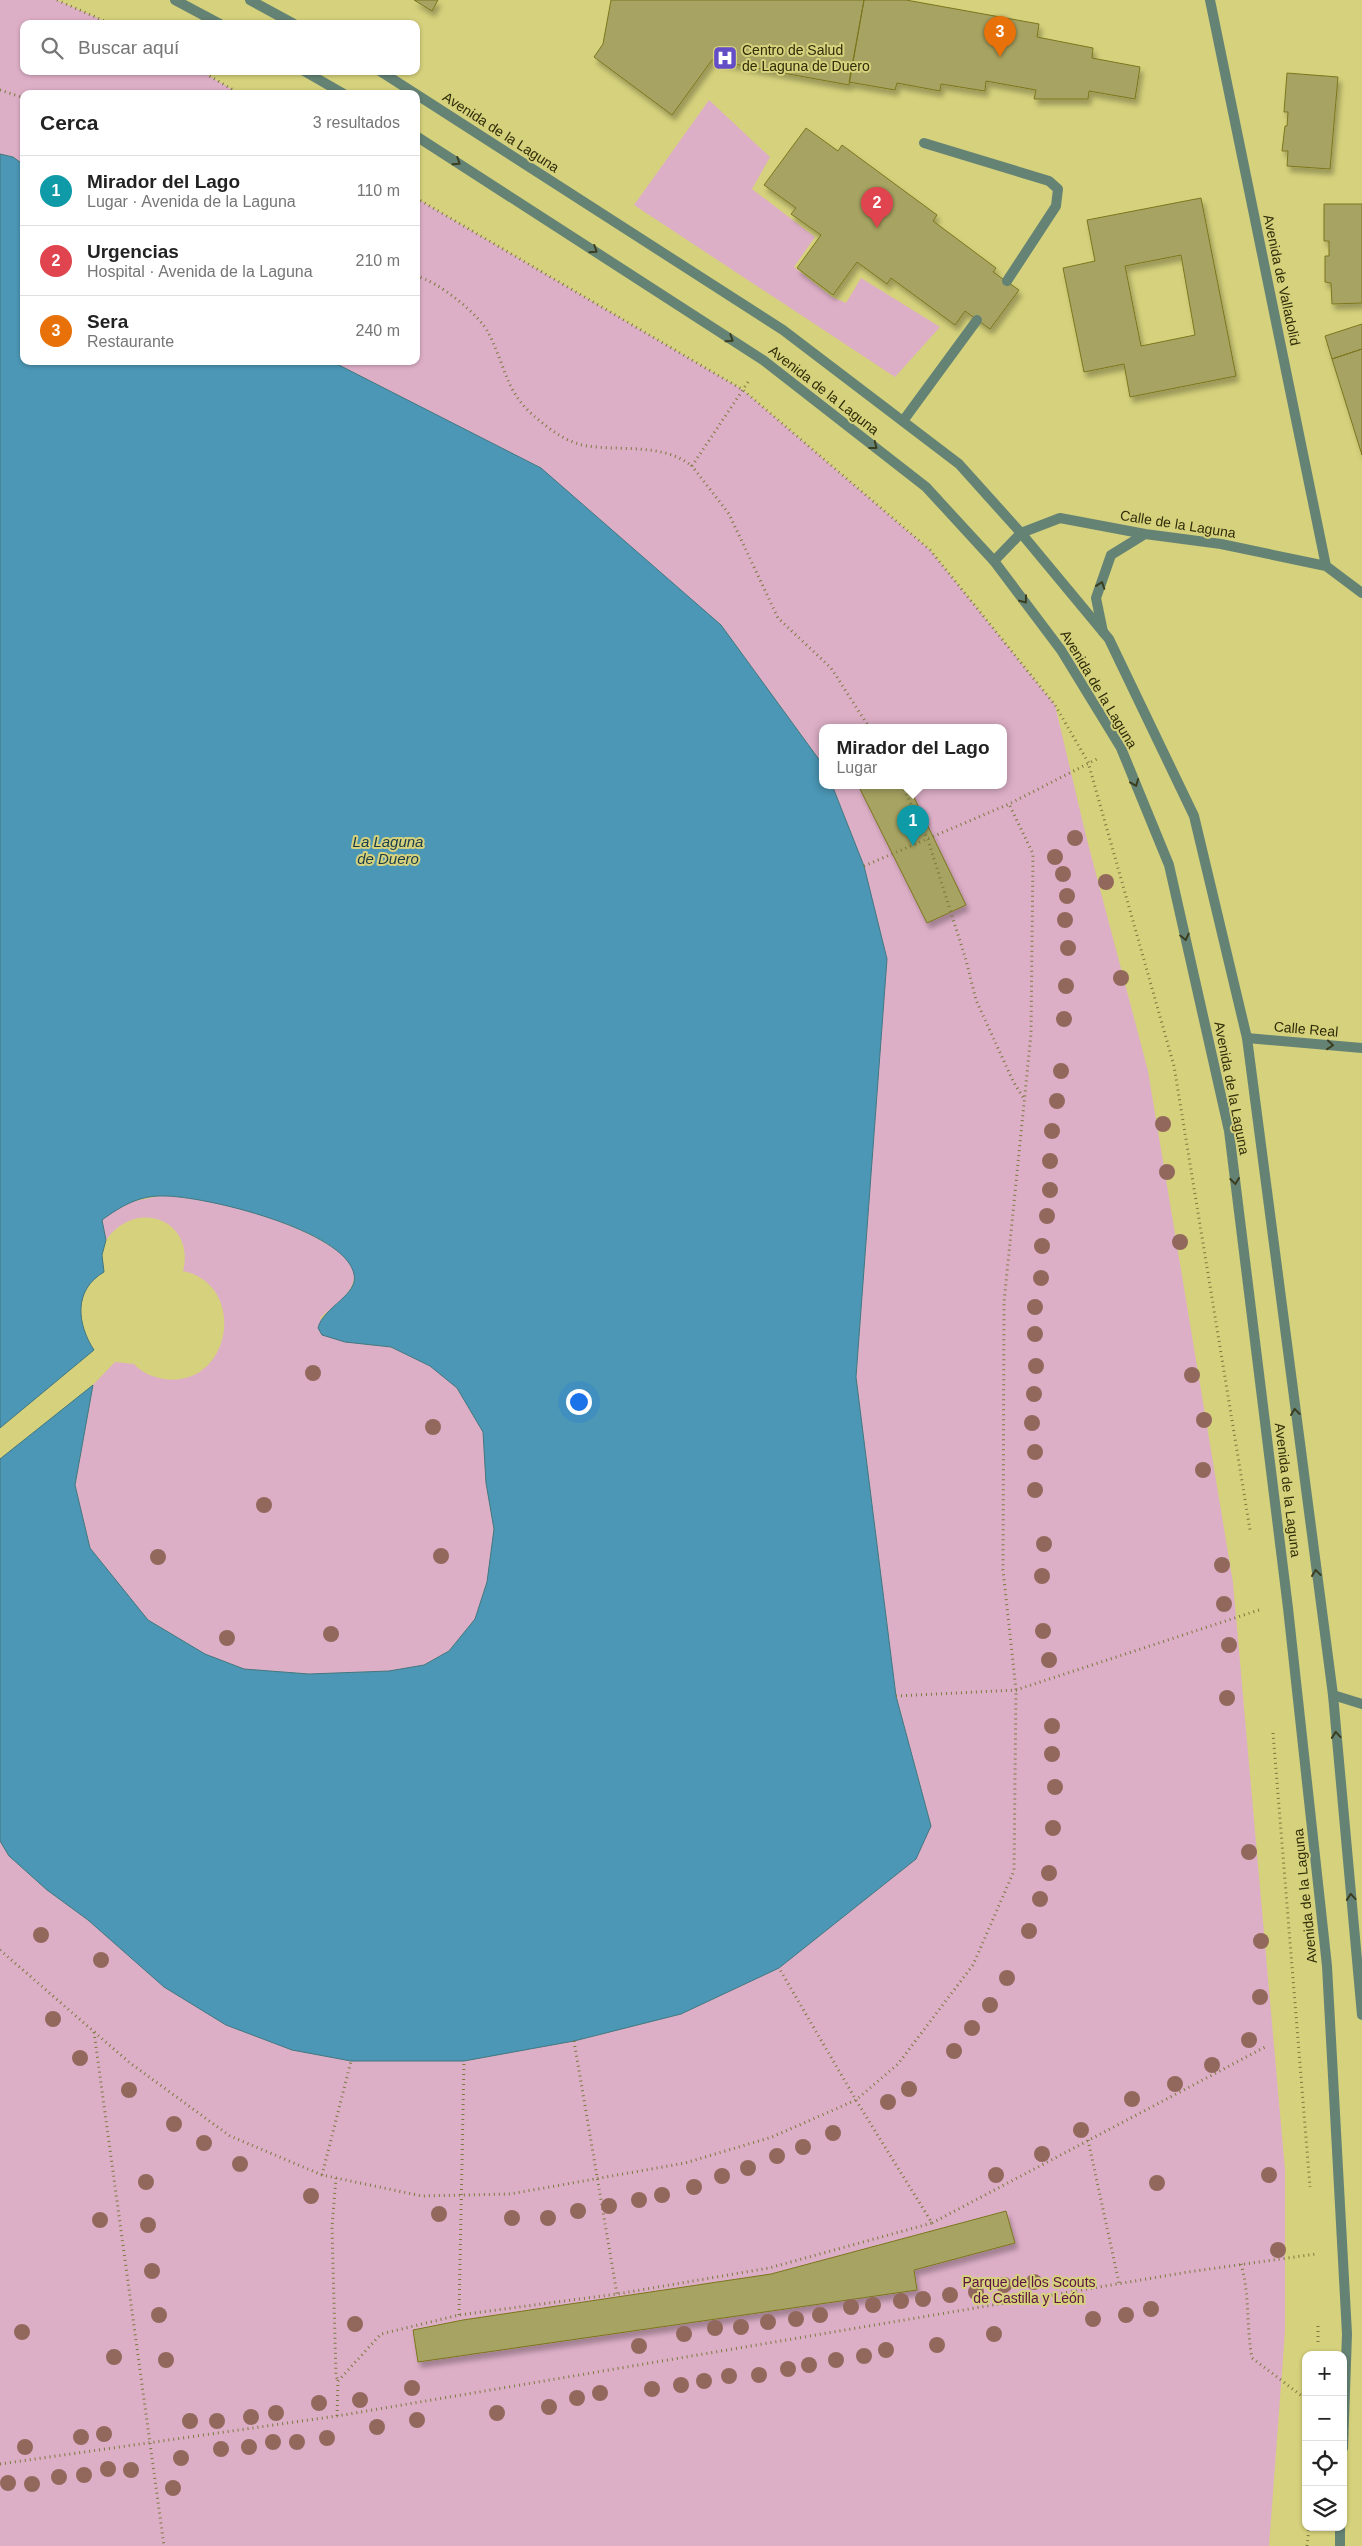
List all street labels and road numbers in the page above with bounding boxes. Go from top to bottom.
street label: Avenida de la Laguna [440,88,562,176]
street label: Avenida de Valladolid [1260,213,1304,347]
street label: Avenida de la Laguna [766,342,882,438]
street label: Calle de la Laguna [1119,507,1237,541]
street label: Avenida de la Laguna [1057,627,1141,751]
street label: Calle Real [1273,1018,1339,1040]
street label: Avenida de la Laguna [1211,1020,1253,1156]
street label: Avenida de la Laguna [1272,1422,1304,1558]
street label: Avenida de la Laguna [1290,1828,1320,1964]

